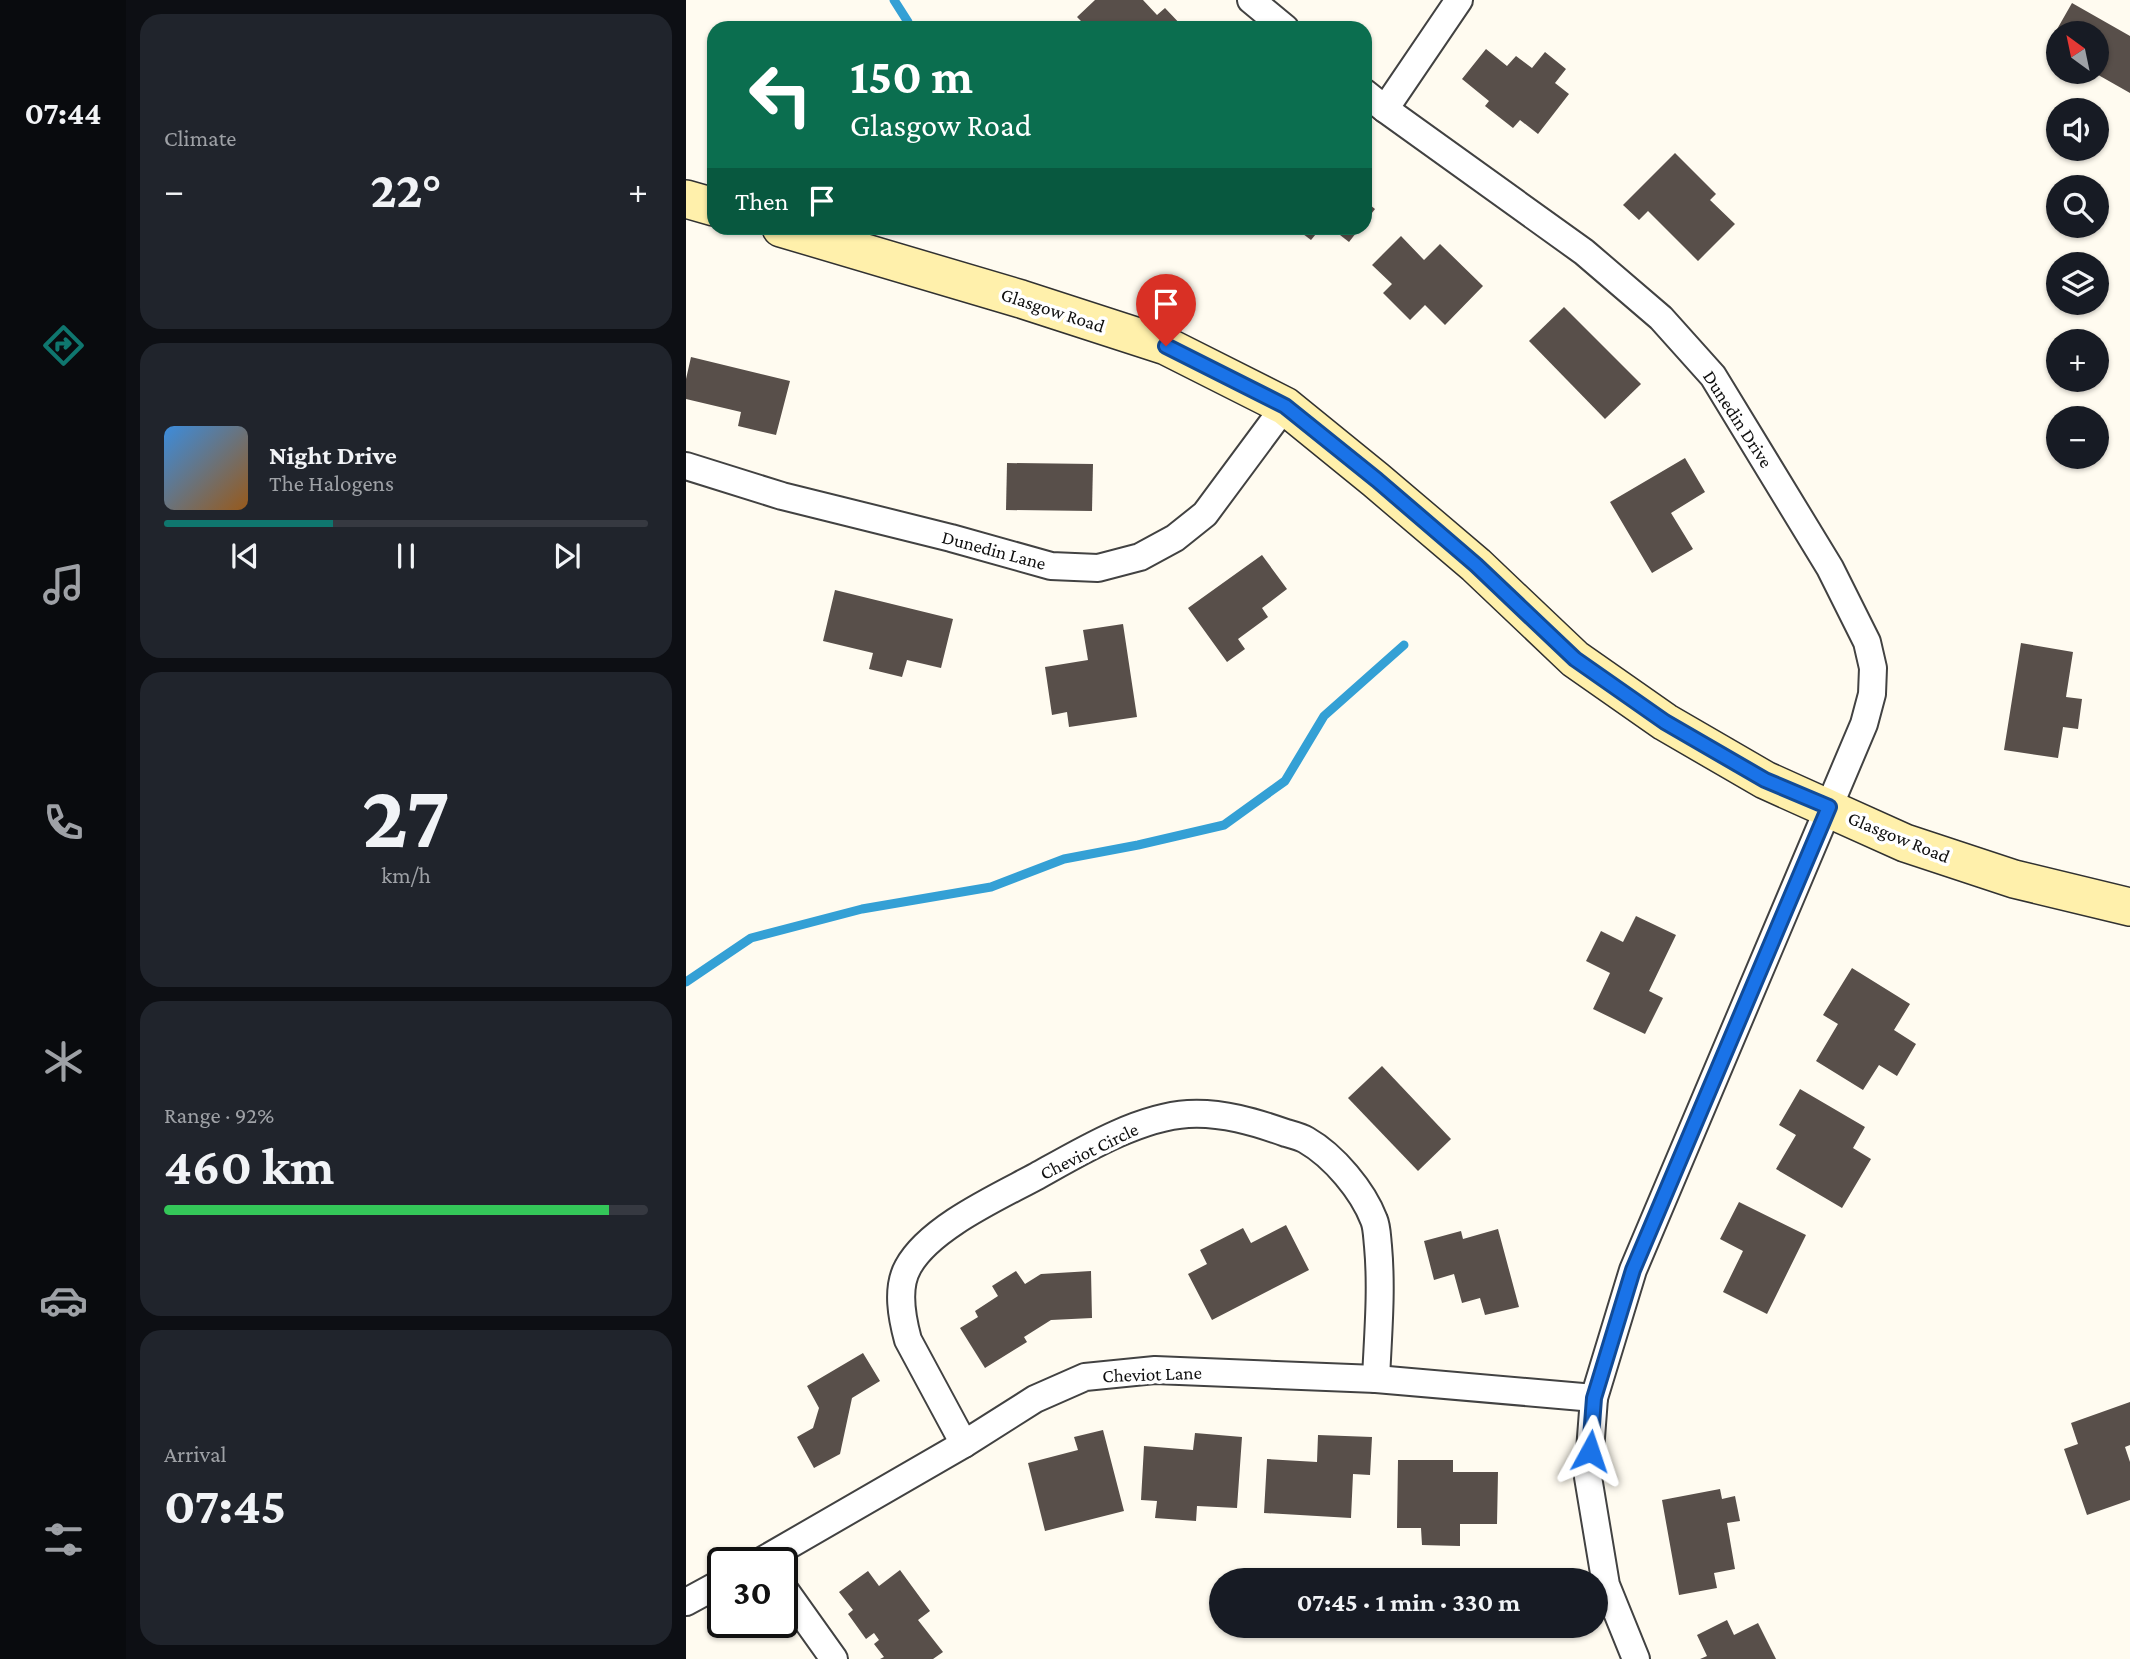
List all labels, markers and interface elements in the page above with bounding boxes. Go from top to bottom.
north arrow [2046,21,2109,84]
map controls [2046,21,2109,469]
icon: left [735,49,826,140]
text: 150 m [850,49,973,104]
text: 07:44 [25,95,101,131]
button: sound [2046,98,2109,161]
text: Glasgow Road [850,107,1032,143]
text: Climate [164,125,236,151]
text: 22° [370,160,442,218]
text: − [164,169,184,211]
text: + [628,169,648,211]
button: search [2046,175,2109,238]
icon: arrive [803,182,841,220]
text: Then [735,187,789,216]
button: layers [2046,252,2109,315]
pin [1136,274,1196,346]
street label: Glasgow Road [998,283,1108,337]
icon: arrive [1147,285,1185,323]
icon: directions [39,321,88,370]
button: + [2046,329,2109,392]
street label: Dunedin Drive [1699,367,1777,471]
button: − [2046,406,2109,469]
text: Night Drive [269,441,397,470]
text: The Halogens [269,470,394,496]
street label: Dunedin Lane [940,526,1048,574]
icon: previous [226,537,264,575]
icon: pause [387,537,425,575]
icon: next [548,537,586,575]
icon: music [39,560,88,609]
text: 27 [362,765,450,867]
icon: phone [39,798,88,847]
street label: Glasgow Road [1845,807,1953,867]
text: km/h [381,862,431,888]
icon: climate [39,1037,88,1086]
text: Range · 92% [164,1102,274,1128]
street label: Cheviot Circle [1037,1118,1141,1184]
text: 460 km [164,1137,334,1195]
icon: car [39,1276,88,1325]
street label: Cheviot Lane [1102,1362,1202,1386]
position arrow [1553,1414,1627,1488]
text: Arrival [164,1441,227,1467]
text: 07:45 [164,1476,286,1534]
icon: filters [39,1515,88,1564]
speed limit sign: 30 [707,1547,798,1638]
text: 07:45 · 1 min · 330 m [1297,1588,1520,1617]

